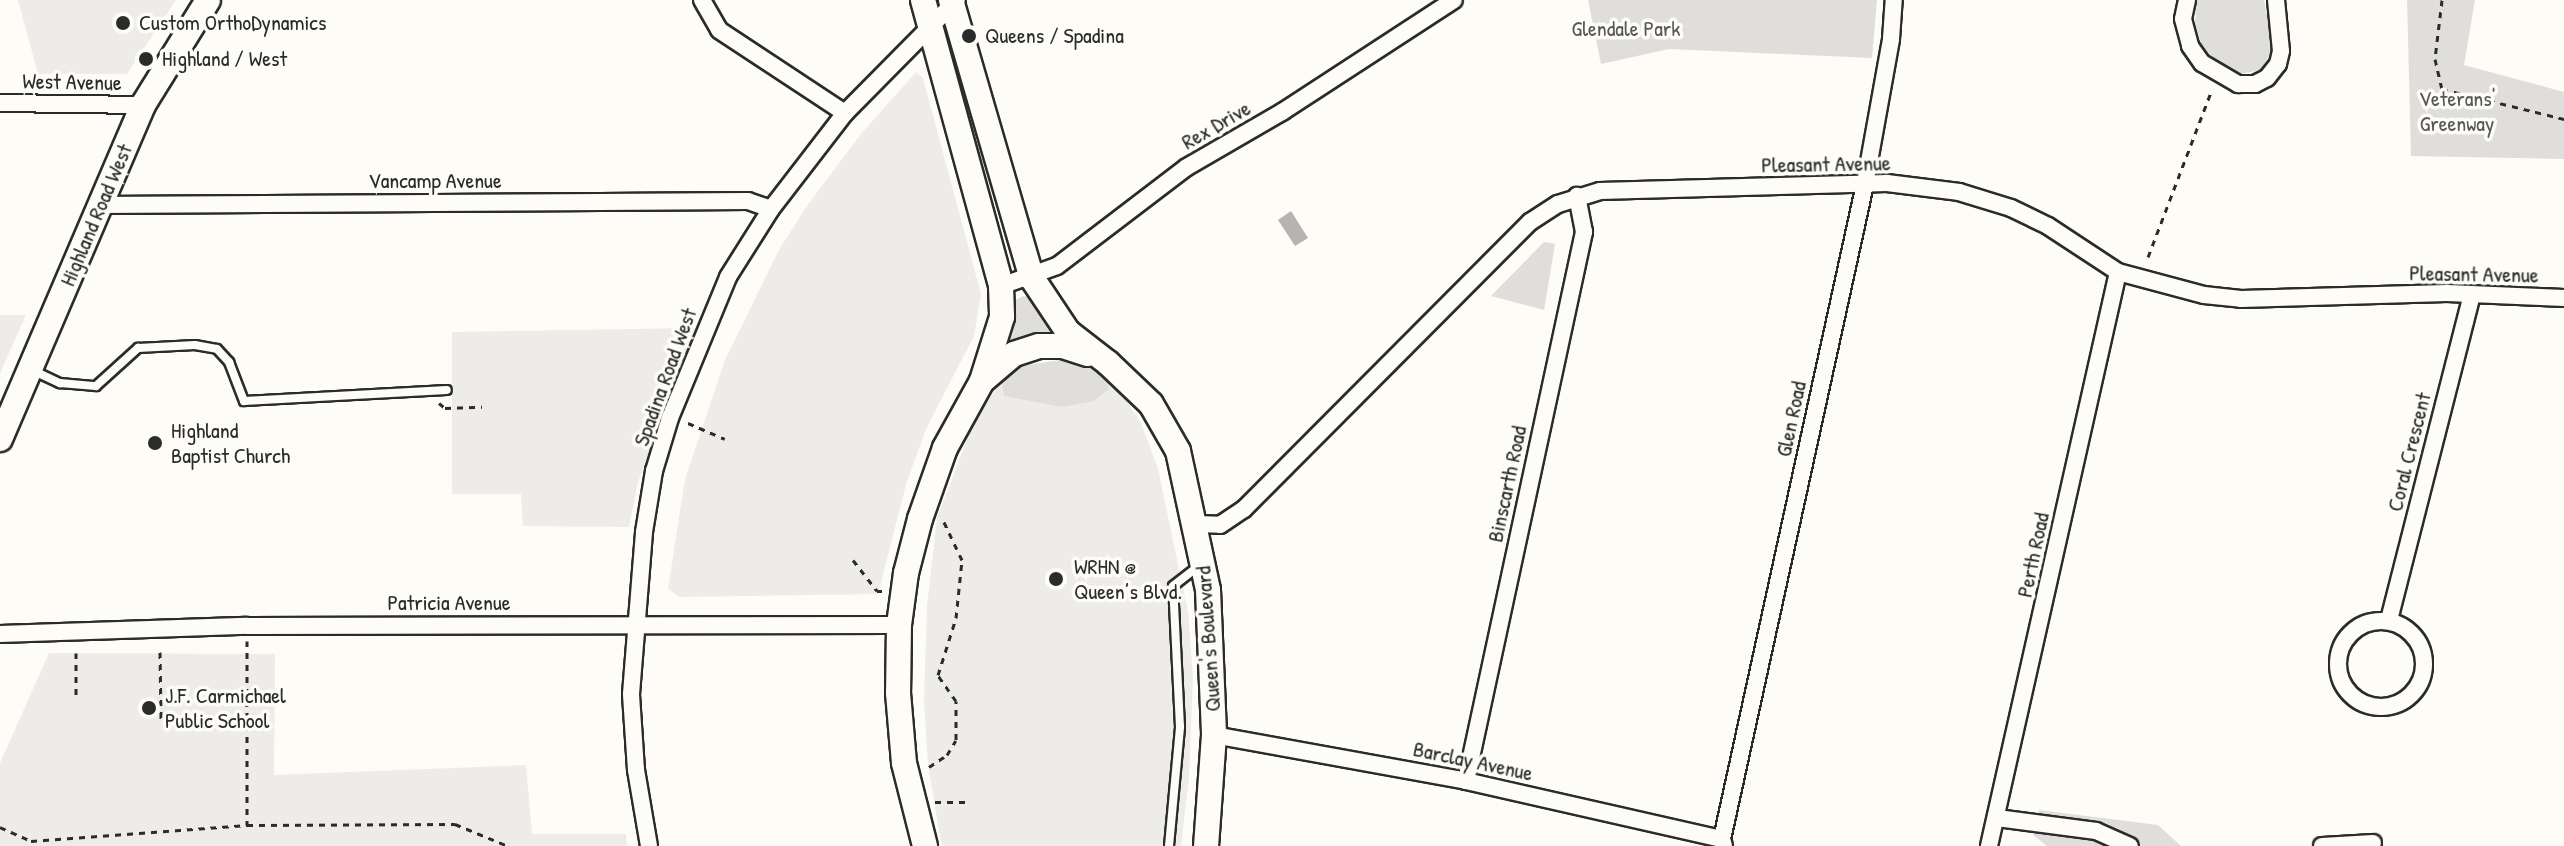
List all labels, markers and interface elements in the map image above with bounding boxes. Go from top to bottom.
place label: Custom OrthoDynamics [139,10,326,36]
marker: Custom OrthoDynamics [114,14,132,32]
park label: Glendale Park [1572,16,1680,42]
place label: Queens / Spadina [985,23,1124,49]
marker: Queens / Spadina [960,27,978,45]
place label: Highland / West [162,46,287,72]
marker: Highland / West [137,50,155,68]
street label: West Avenue [22,68,122,96]
park label: Veterans' Greenway [2419,85,2495,136]
street label: Rex Drive [1177,95,1255,155]
street label: Highland Road West [54,140,138,290]
street label: Pleasant Avenue [1761,150,1891,178]
street label: Vancamp Avenue [368,168,502,194]
street label: Pleasant Avenue [2409,260,2539,288]
street label: Spadina Road West [628,304,702,450]
street label: Glen Road [1770,379,1812,459]
street label: Coral Crescent [2381,390,2437,514]
place label: Highland Baptist Church [171,417,290,468]
street label: Binscarth Road [1482,424,1532,544]
marker: Highland Baptist Church [146,434,164,452]
street label: Perth Road [2011,510,2055,600]
place label: WRHN @ Queen’s Blvd. [1074,553,1182,604]
street label: Queen's Boulevard [1190,565,1226,713]
marker: WRHN @ Queen’s Blvd. [1045,568,1067,590]
street label: Patricia Avenue [387,590,511,616]
place label: J.F. Carmichael Public School [165,682,286,734]
marker: J.F. Carmichael Public School [140,699,158,717]
street label: Barclay Avenue [1411,735,1535,787]

